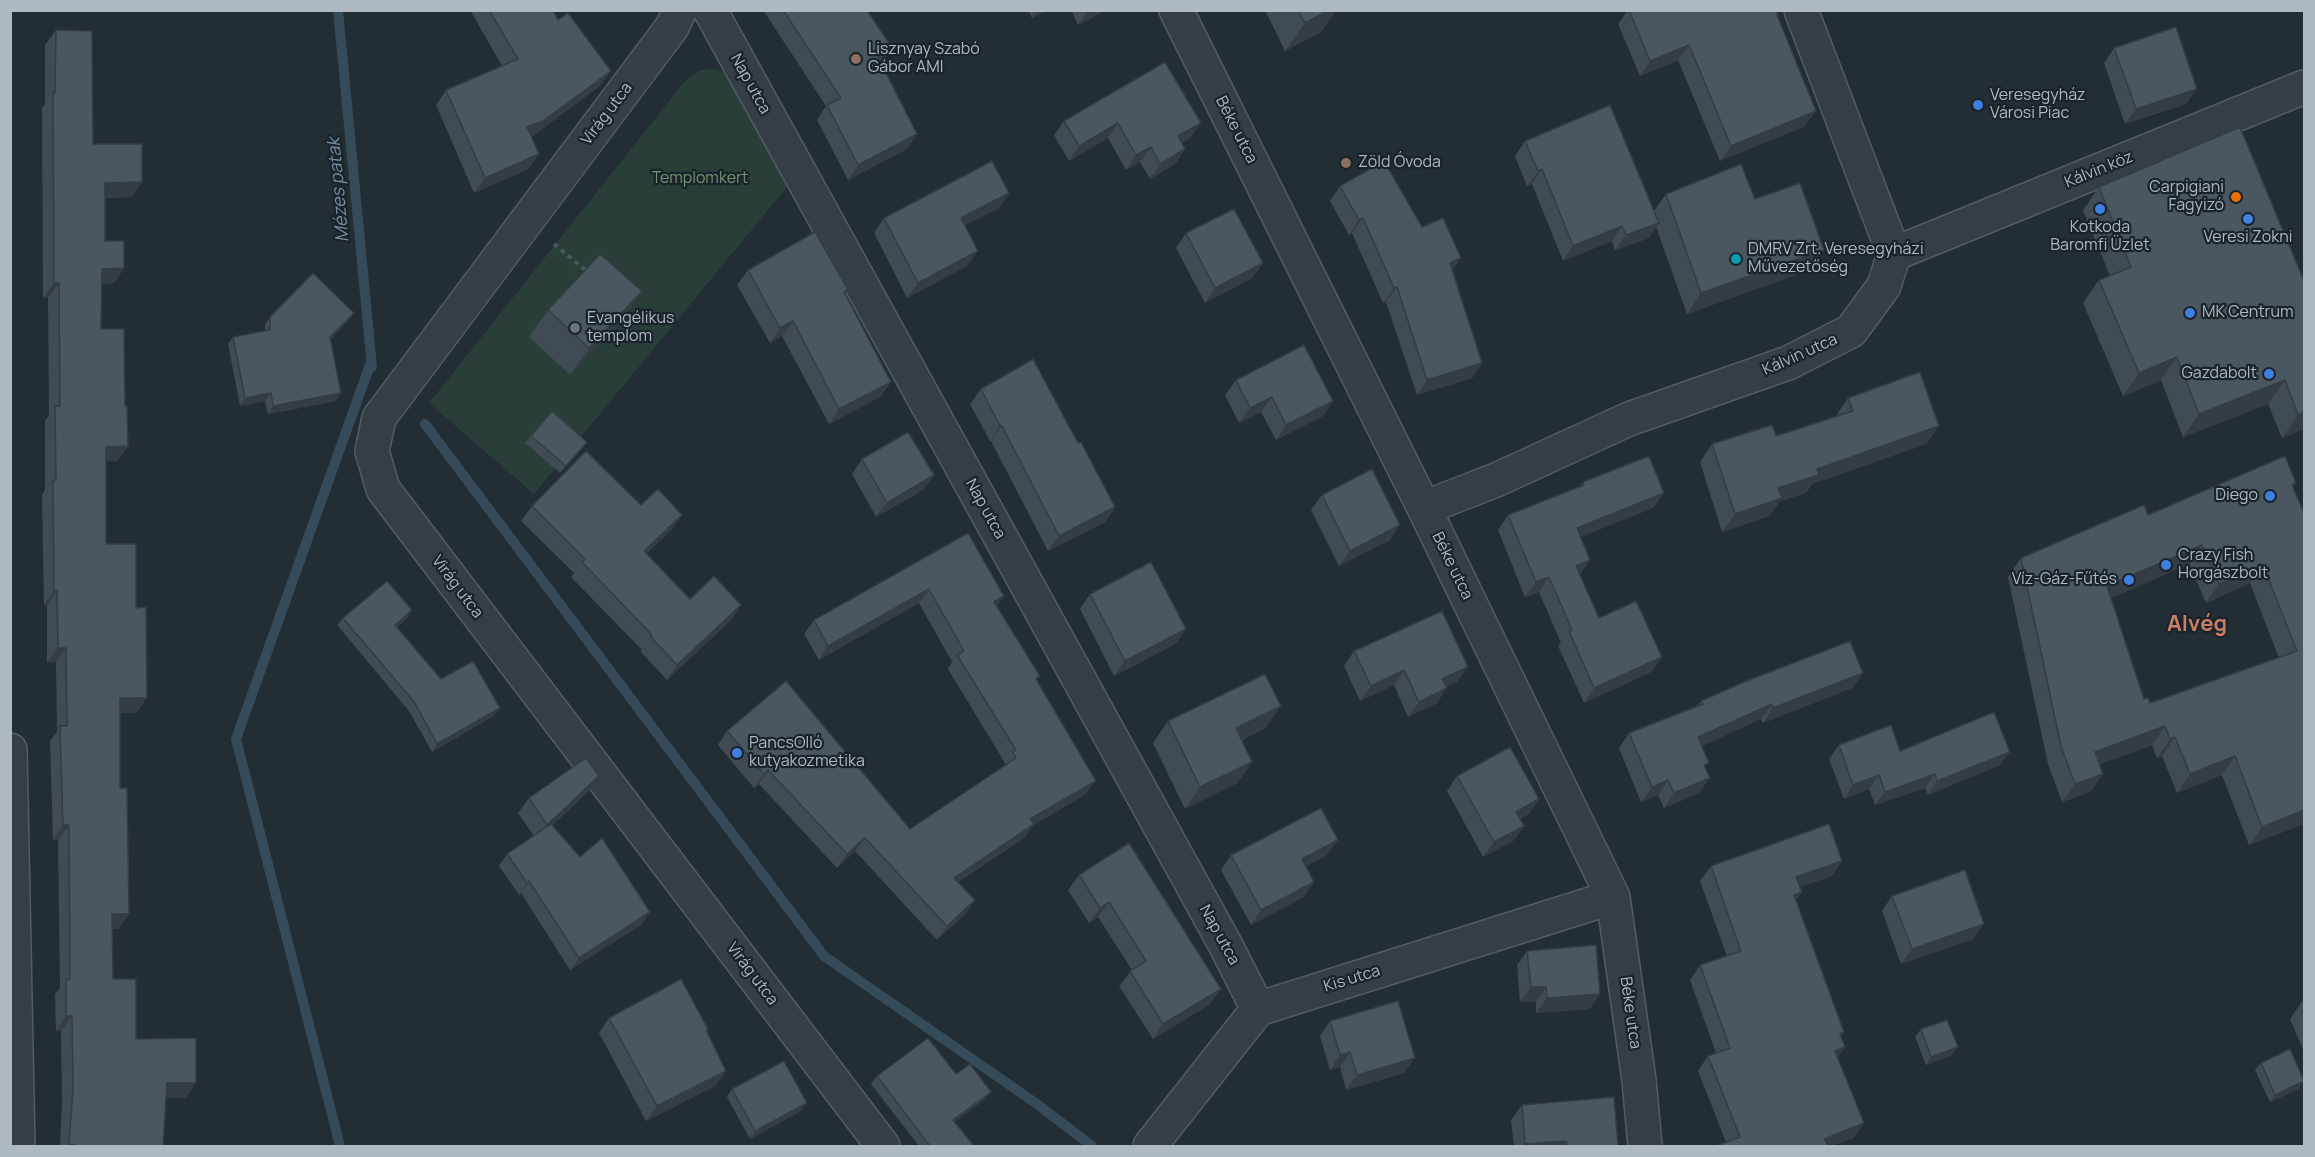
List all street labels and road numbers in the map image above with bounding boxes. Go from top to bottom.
street label: Nap utca [726,51,774,117]
street label: Virág utca [577,79,637,149]
street label: Béke utca [1211,93,1261,167]
street label: Kálvin köz [2062,148,2136,192]
street label: Kálvin utca [1760,330,1840,380]
street label: Nap utca [961,476,1009,542]
street label: Béke utca [1427,529,1477,603]
street label: Virág utca [427,552,487,622]
street label: Nap utca [1195,902,1243,968]
street label: Virág utca [722,939,782,1009]
street label: Kis utca [1321,961,1383,997]
street label: Béke utca [1615,976,1645,1050]

